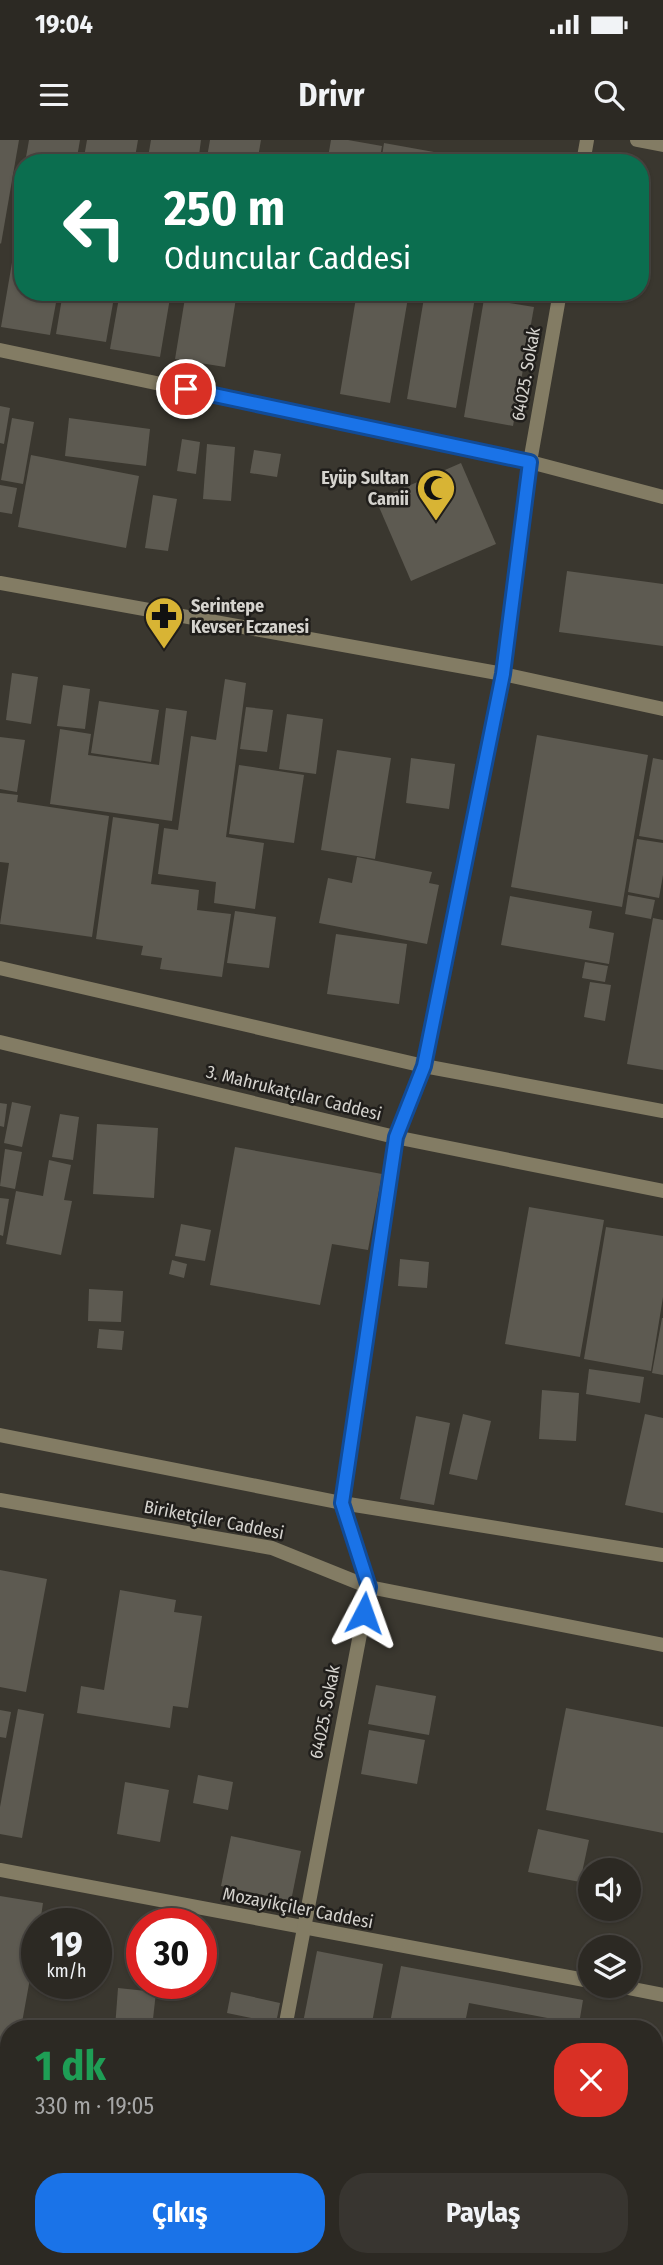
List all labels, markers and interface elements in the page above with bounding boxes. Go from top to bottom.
text: 19:04 [35,9,93,40]
icon: menu [35,76,73,114]
text: Drivr [299,76,364,114]
icon: search [590,76,628,114]
text: 250 m [164,179,285,238]
icon: left [49,182,140,273]
text: Oduncular Caddesi [164,239,411,277]
street label: 64025. Sokak [507,325,545,423]
pin [156,359,216,419]
icon: arrive [167,370,205,408]
place label: Eyüp Sultan Camii [321,467,409,510]
mosque icon: Eyüp Sultan Camii [415,467,457,522]
pharmacy icon: Serintepe Kevser Eczanesi [143,595,185,650]
place label: Serintepe Kevser Eczanesi [191,595,309,638]
street label: 3. Mahrukatçılar Caddesi [204,1061,384,1125]
street label: Biriketçiler Caddesi [142,1496,286,1544]
position arrow [327,1576,401,1650]
street label: 64025. Sokak [305,1663,345,1761]
map controls [578,1858,641,1998]
button: sound [578,1858,641,1921]
street label: Mozayikçiler Caddesi [221,1883,375,1933]
speed limit sign: 30 [126,1908,217,1999]
text: 19 [50,1923,83,1965]
button: layers [578,1935,641,1998]
text: km/h [46,1960,87,1982]
text: 1 dk [35,2041,106,2091]
button: close [554,2043,628,2117]
text: 330 m · 19:05 [35,2092,154,2120]
button: Çıkış [35,2173,325,2253]
button: Paylaş [339,2173,628,2253]

